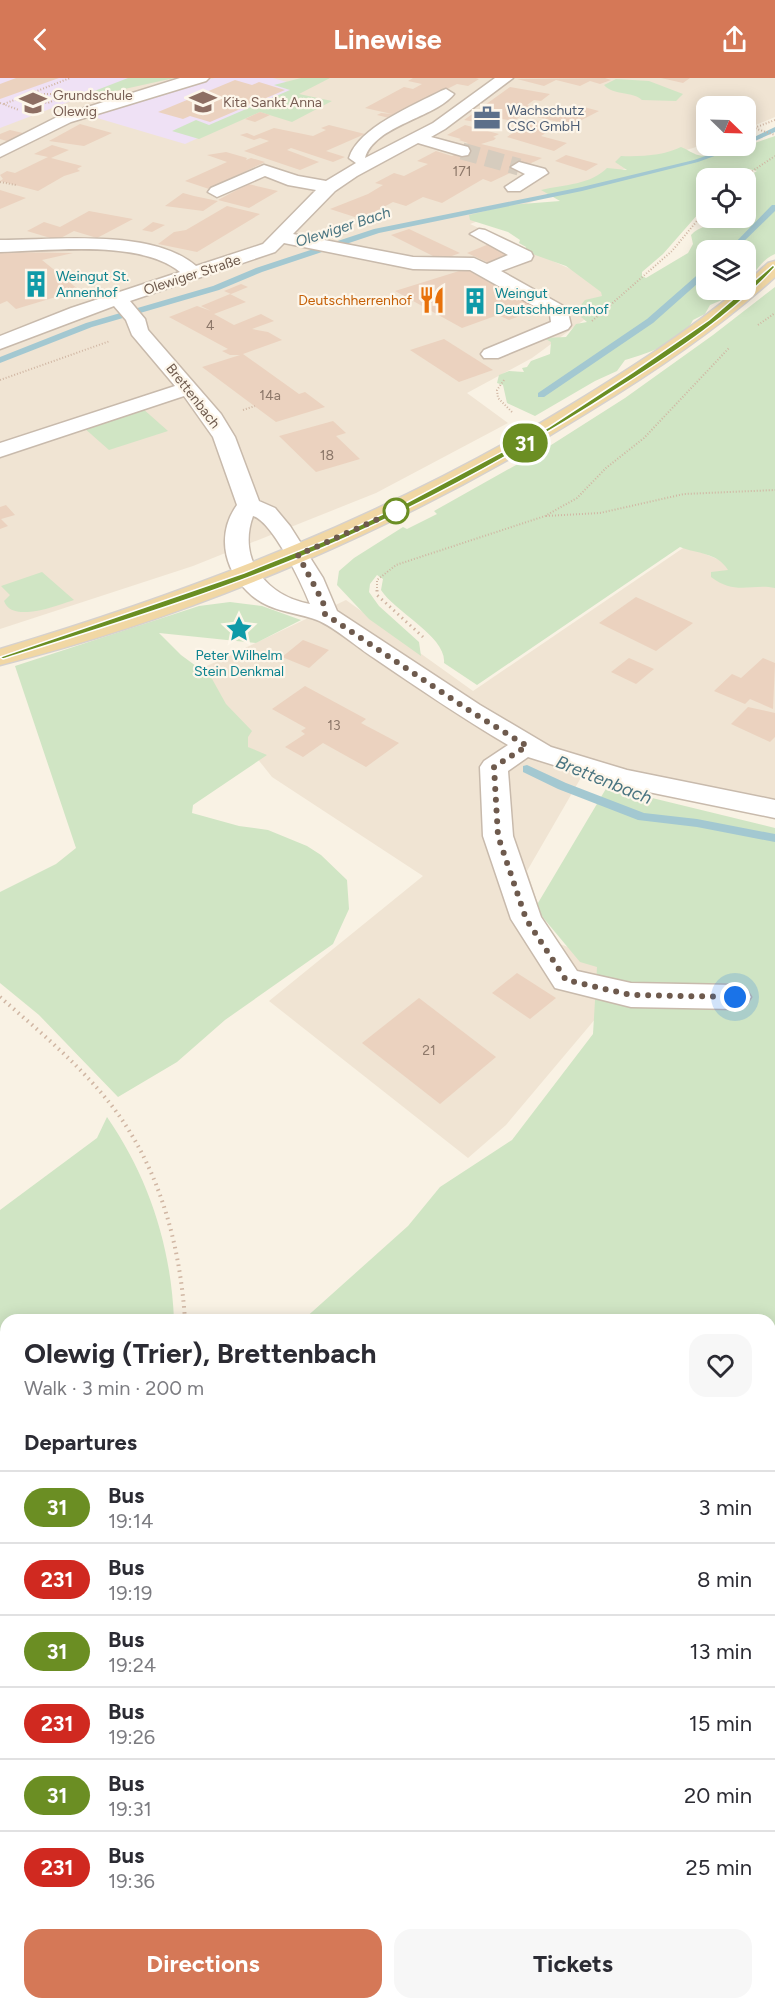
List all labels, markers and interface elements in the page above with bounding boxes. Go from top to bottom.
icon: back [24,23,57,56]
text: Linewise [333,23,442,56]
icon: share [718,23,751,56]
place label: Grundschule Olewig [53,87,133,120]
school or university icon: Kita Sankt Anna [188,87,218,117]
school or university icon: Grundschule Olewig [18,88,48,118]
place label: Kita Sankt Anna [223,94,322,111]
north arrow [696,96,756,156]
map controls [696,96,756,300]
place label: Wachschutz CSC GmbH [507,102,584,135]
office icon: Wachschutz CSC GmbH [472,103,502,133]
house number: 171 [452,163,472,180]
button: locate [696,168,756,228]
water label: Olewiger Bach [293,203,393,251]
button: layers [696,240,756,300]
street label: Olewiger Straße [141,251,243,299]
place label: Weingut St. Annenhof [56,268,129,301]
building icon: Weingut St. Annenhof [21,269,51,299]
restaurant icon: Deutschherrenhof [417,285,447,315]
place label: Weingut Deutschherrenhof [495,285,610,318]
building icon: Weingut Deutschherrenhof [460,286,490,316]
place label: Deutschherrenhof [298,292,413,309]
house number: 4 [206,317,215,334]
street label: Brettenbach [162,360,224,432]
house number: 14a [259,387,281,404]
line badge: 31 [498,424,552,463]
text: 31 [515,431,535,456]
house number: 18 [320,447,334,464]
unlabelled marker [383,498,409,524]
place icon: Peter Wilhelm Stein Denkmal [224,614,254,644]
place label: Peter Wilhelm Stein Denkmal [194,647,284,680]
house number: 13 [327,717,341,734]
water label: Brettenbach [553,751,655,809]
your location [720,982,750,1012]
house number: 21 [422,1042,436,1059]
button: heart [689,1334,752,1397]
text: Olewig (Trier), Brettenbach [24,1336,376,1370]
text: Walk · 3 min · 200 m [24,1376,204,1400]
text: Departures [24,1429,137,1456]
text: Bus [108,1482,144,1509]
text: 3 min [698,1494,752,1521]
text: 31 [47,1495,67,1520]
text: 19:14 [108,1509,153,1533]
text: Bus [108,1554,144,1581]
text: 8 min [697,1566,752,1593]
text: 231 [41,1567,73,1592]
text: 19:19 [108,1581,152,1605]
text: Bus [108,1626,144,1653]
text: 13 min [689,1638,752,1665]
text: 31 [47,1639,67,1664]
text: 19:24 [108,1653,156,1677]
text: Bus [108,1698,144,1725]
text: 15 min [689,1710,752,1737]
text: 231 [41,1711,73,1736]
text: 19:26 [108,1725,155,1749]
text: Bus [108,1770,144,1797]
text: 20 min [684,1782,752,1809]
text: 31 [47,1783,67,1808]
text: 19:31 [108,1797,152,1821]
text: Bus [108,1842,144,1869]
text: 25 min [686,1854,752,1881]
text: 231 [41,1855,73,1880]
text: 19:36 [108,1869,155,1893]
button: Directions [24,1929,382,1998]
button: Tickets [394,1929,752,1998]

